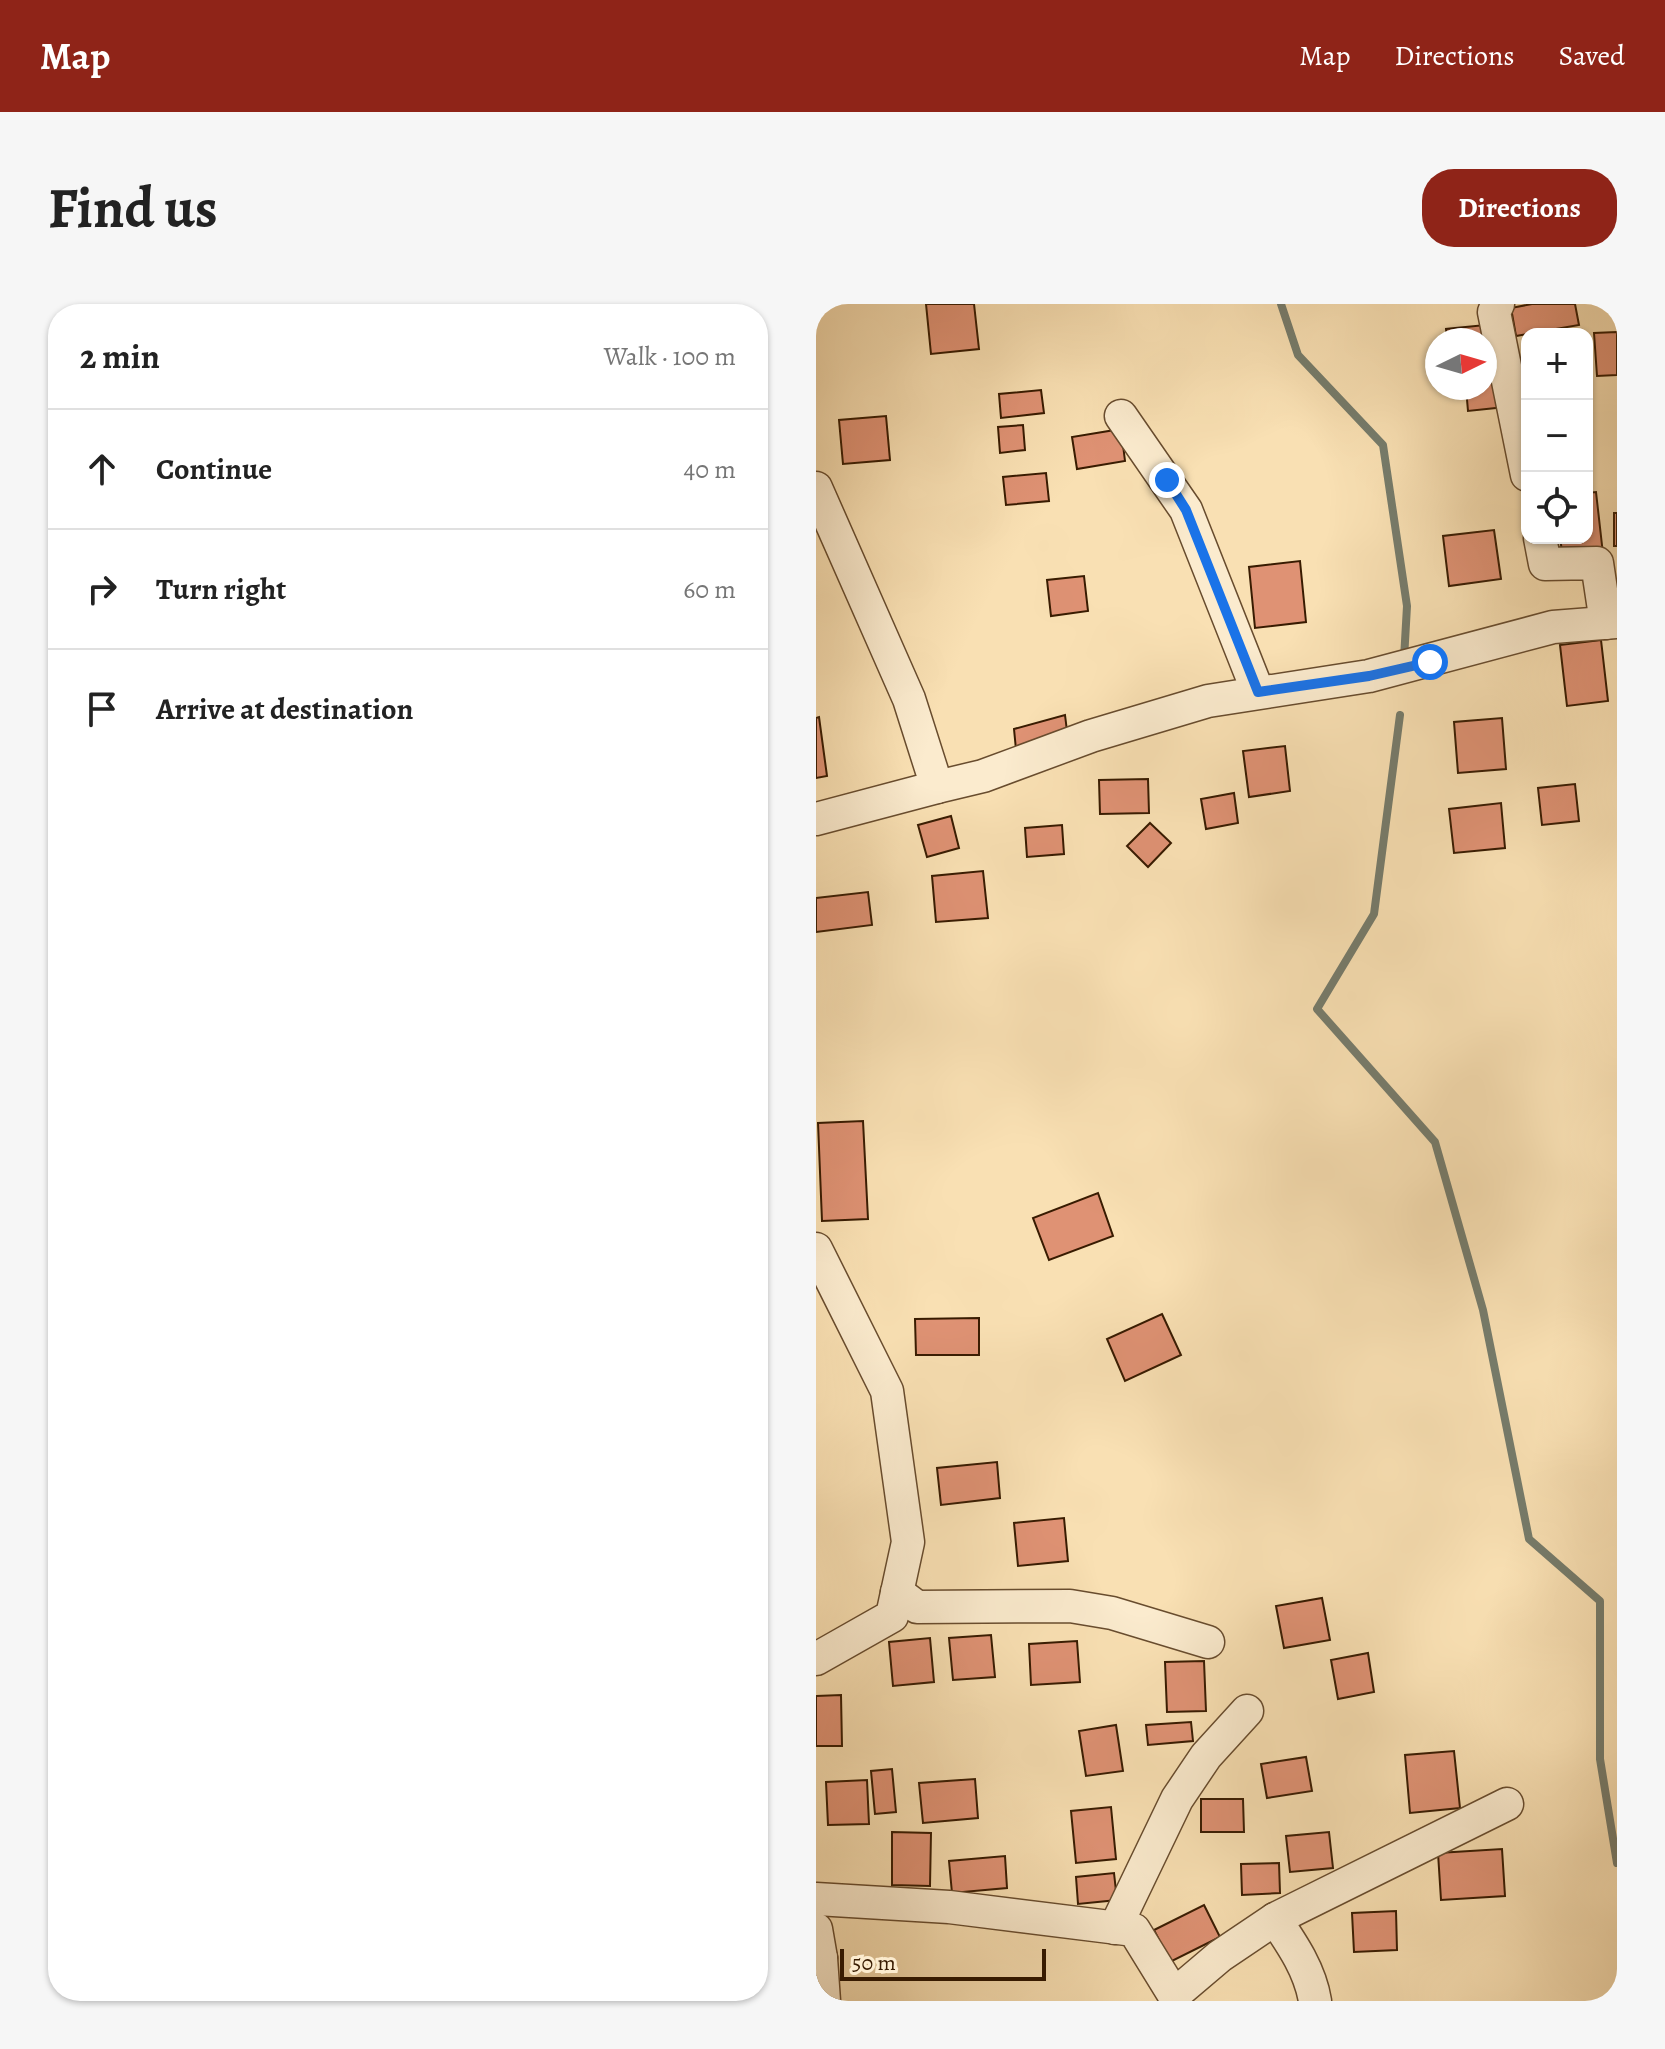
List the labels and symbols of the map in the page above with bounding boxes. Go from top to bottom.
north arrow [1425,328,1497,400]
route end [1149,462,1185,498]
route start [1412,644,1448,680]
scale bar [840,1945,1046,1981]

